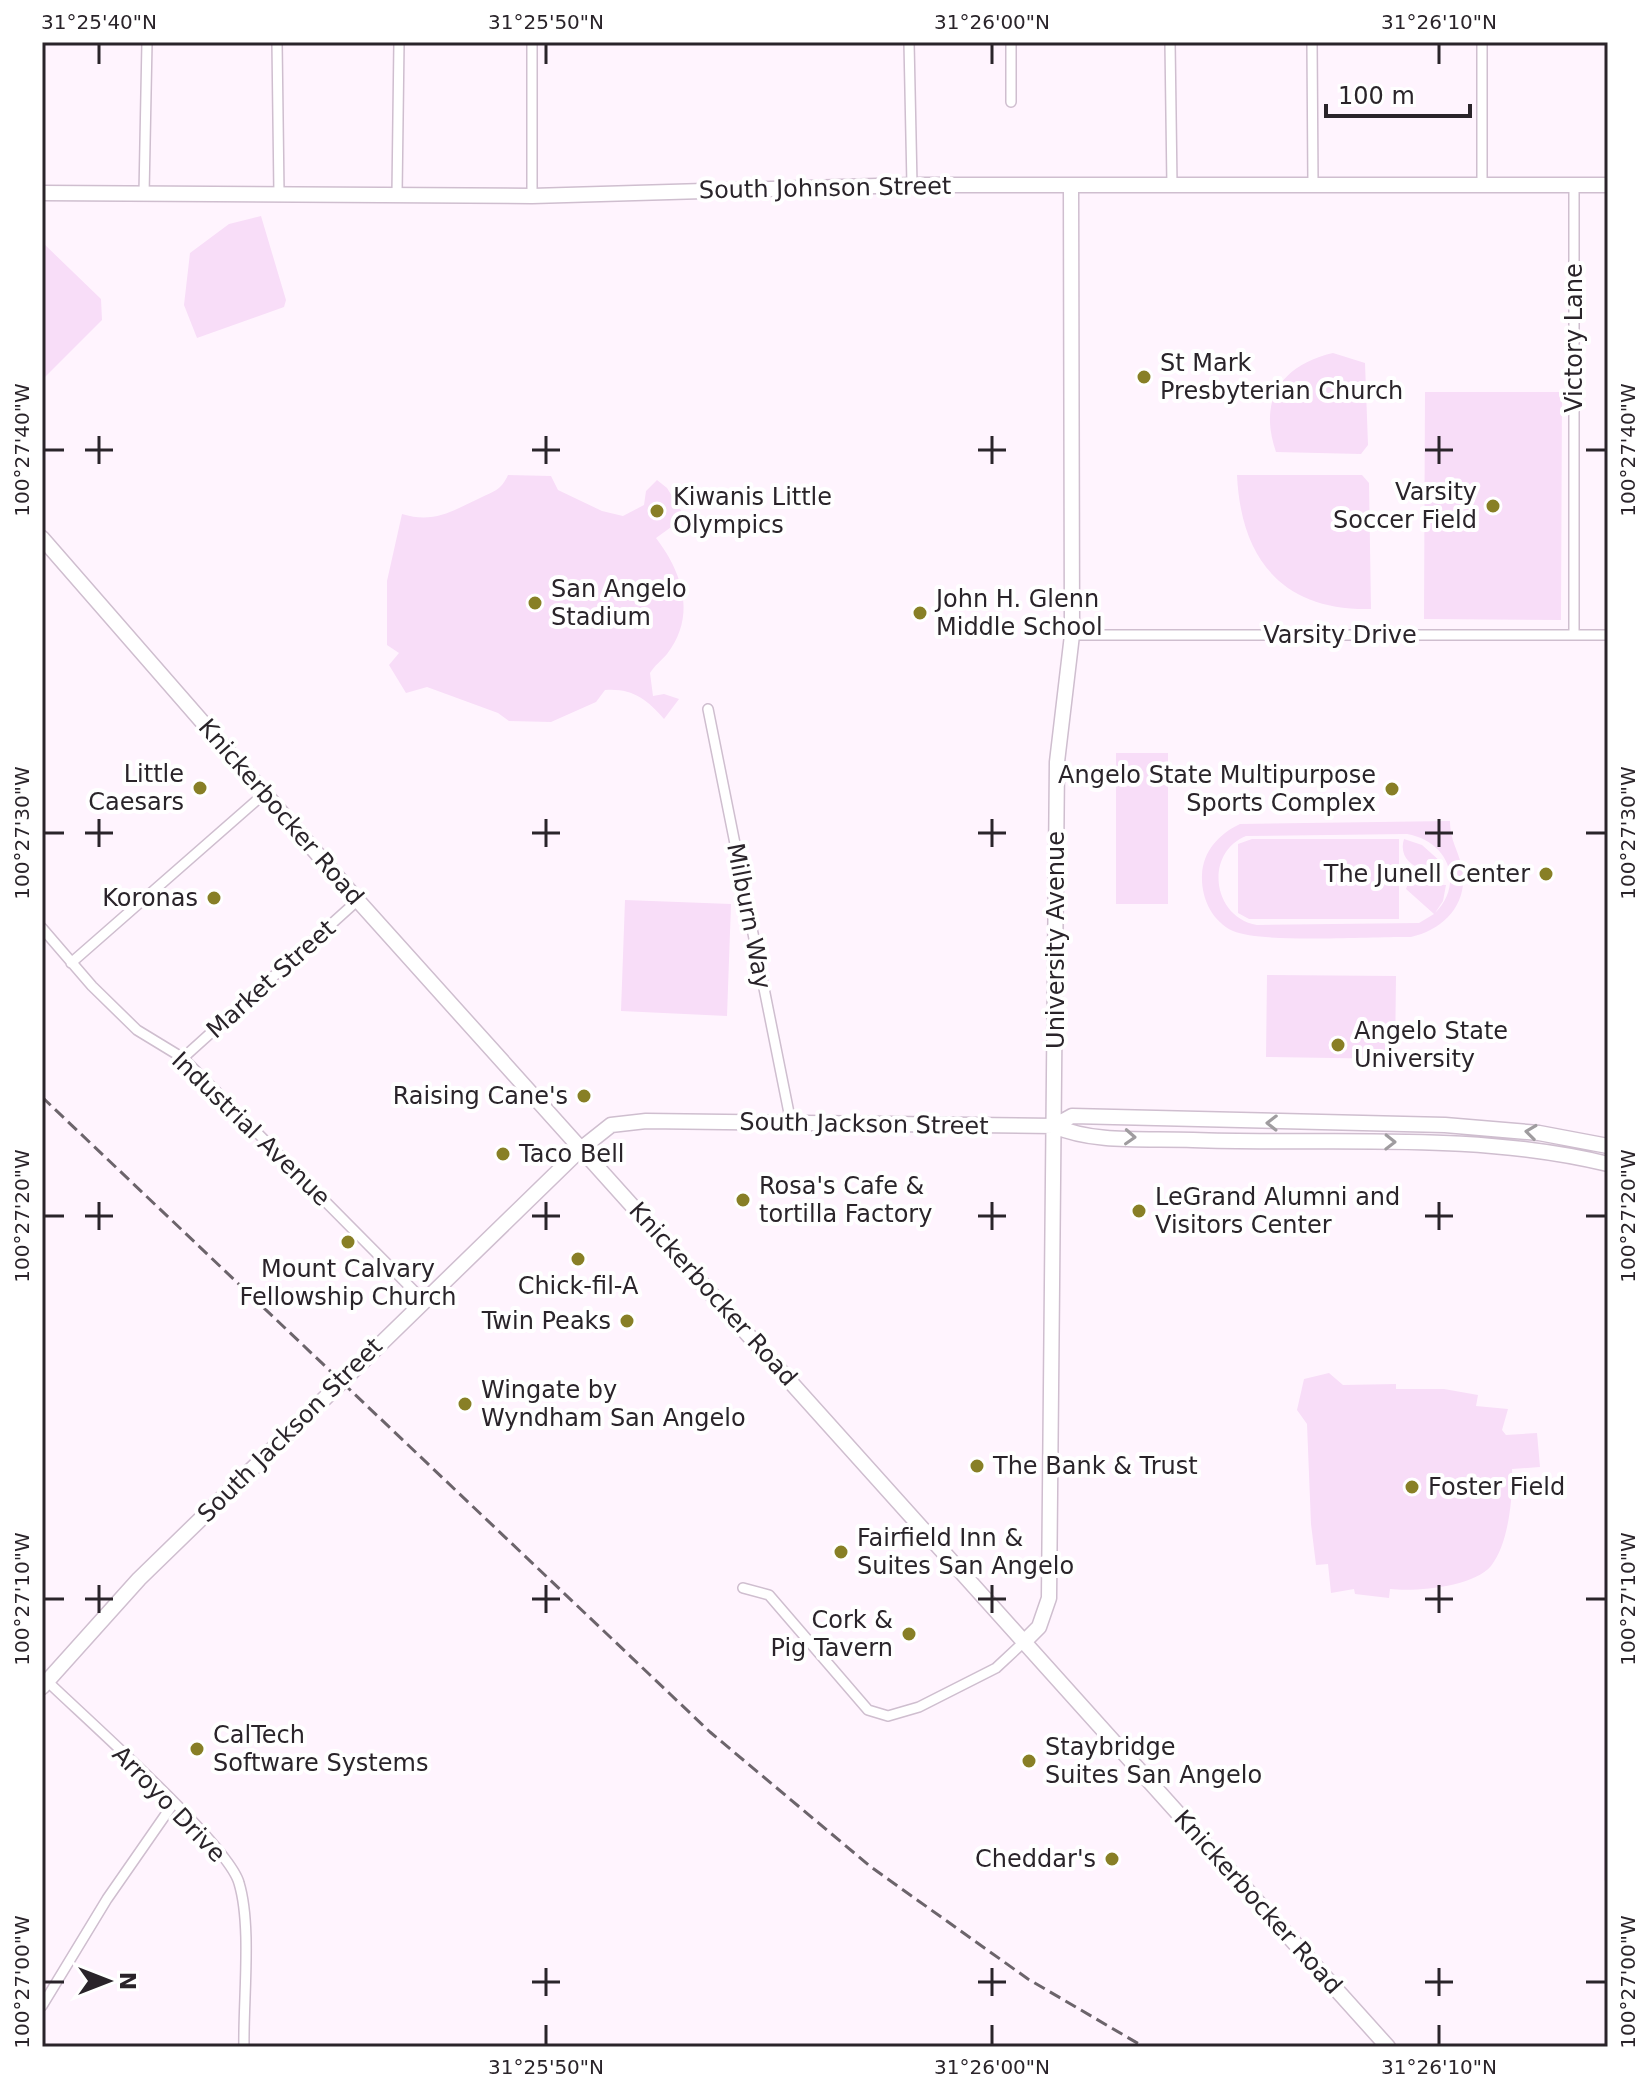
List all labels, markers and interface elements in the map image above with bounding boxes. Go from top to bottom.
text: 31°25'40"N [41,10,157,34]
text: 31°25'50"N [488,10,604,34]
text: 31°26'00"N [934,10,1050,34]
text: 31°26'10"N [1381,10,1497,34]
scale bar [1326,68,1470,118]
text: 100 m [1338,82,1415,110]
street label: South Johnson Street [699,172,951,204]
street label: Victory Lane [1560,263,1588,413]
place label: St Mark Presbyterian Church [1160,349,1403,405]
marker: St Mark Presbyterian Church [1135,368,1153,386]
text: 100°27'40"W [10,383,34,517]
text: 100°27'40"W [1616,383,1640,517]
place label: Varsity Soccer Field [1333,478,1477,534]
place label: Kiwanis Little Olympics [673,483,832,539]
marker: Varsity Soccer Field [1484,497,1502,515]
marker: Kiwanis Little Olympics [648,502,666,520]
place label: San Angelo Stadium [551,575,687,631]
place label: John H. Glenn Middle School [934,585,1103,641]
marker: San Angelo Stadium [526,594,544,612]
marker: John H. Glenn Middle School [911,604,929,622]
street label: Varsity Drive [1263,621,1417,649]
street label: Knickerbocker Road [193,713,369,911]
place label: Little Caesars [88,760,184,816]
place label: Angelo State Multipurpose Sports Complex [1058,761,1376,817]
text: 100°27'30"W [10,766,34,900]
text: 100°27'30"W [1616,766,1640,900]
marker: Little Caesars [191,779,209,797]
marker: Angelo State Multipurpose Sports Complex [1383,780,1401,798]
street label: University Avenue [1042,831,1070,1049]
street label: Milburn Way [721,841,777,991]
place label: The Junell Center [1323,860,1530,888]
marker: The Junell Center [1537,865,1555,883]
place label: Koronas [102,884,198,912]
marker: Koronas [205,889,223,907]
street label: Market Street [201,914,341,1044]
place label: Angelo State University [1354,1017,1508,1073]
marker: Angelo State University [1329,1036,1347,1054]
street label: Industrial Avenue [166,1046,336,1212]
place label: Raising Cane's [393,1082,568,1110]
marker: Raising Cane's [575,1087,593,1105]
street label: South Jackson Street [739,1108,989,1140]
one-way arrow [1265,1114,1278,1131]
one-way arrow [1524,1124,1538,1141]
one-way arrow [1124,1129,1137,1146]
one-way arrow [1384,1134,1397,1151]
place label: Taco Bell [518,1140,624,1168]
marker: Taco Bell [494,1145,512,1163]
text: 100°27'20"W [10,1149,34,1283]
text: 100°27'20"W [1616,1149,1640,1283]
place label: Rosa's Cafe & tortilla Factory [759,1172,932,1228]
place label: LeGrand Alumni and Visitors Center [1155,1183,1400,1239]
marker: Rosa's Cafe & tortilla Factory [734,1191,752,1209]
street label: Knickerbocker Road [623,1197,803,1391]
marker: LeGrand Alumni and Visitors Center [1130,1202,1148,1220]
marker: Mount Calvary Fellowship Church [339,1233,357,1251]
marker: Chick-fil-A [569,1250,587,1268]
place label: Mount Calvary Fellowship Church [239,1255,457,1311]
place label: Chick-fil-A [518,1272,639,1300]
place label: Twin Peaks [481,1307,611,1335]
marker: Twin Peaks [618,1312,636,1330]
street label: South Jackson Street [192,1332,388,1528]
place label: Wingate by Wyndham San Angelo [481,1376,746,1432]
marker: Wingate by Wyndham San Angelo [456,1395,474,1413]
place label: The Bank & Trust [992,1452,1198,1480]
marker: The Bank & Trust [968,1457,986,1475]
place label: Foster Field [1428,1473,1565,1501]
marker: Foster Field [1403,1478,1421,1496]
place label: Fairfield Inn & Suites San Angelo [857,1524,1074,1580]
text: 100°27'10"W [10,1532,34,1666]
text: 100°27'10"W [1616,1532,1640,1666]
marker: Fairfield Inn & Suites San Angelo [832,1543,850,1561]
place label: Cork & Pig Tavern [771,1606,893,1662]
marker: Cork & Pig Tavern [900,1625,918,1643]
place label: CalTech Software Systems [213,1721,428,1777]
place label: Staybridge Suites San Angelo [1045,1733,1262,1789]
street label: Arroyo Drive [107,1740,231,1868]
marker: CalTech Software Systems [188,1740,206,1758]
marker: Staybridge Suites San Angelo [1020,1752,1038,1770]
street label: Knickerbocker Road [1168,1805,1348,1999]
place label: Cheddar's [975,1845,1096,1873]
marker: Cheddar's [1103,1850,1121,1868]
text: 100°27'00"W [10,1915,34,2049]
text: 100°27'00"W [1616,1915,1640,2049]
north arrow [68,1941,148,2021]
text: N [115,1972,140,1990]
text: 31°25'50"N [488,2055,604,2079]
text: 31°26'00"N [934,2055,1050,2079]
text: 31°26'10"N [1381,2055,1497,2079]

